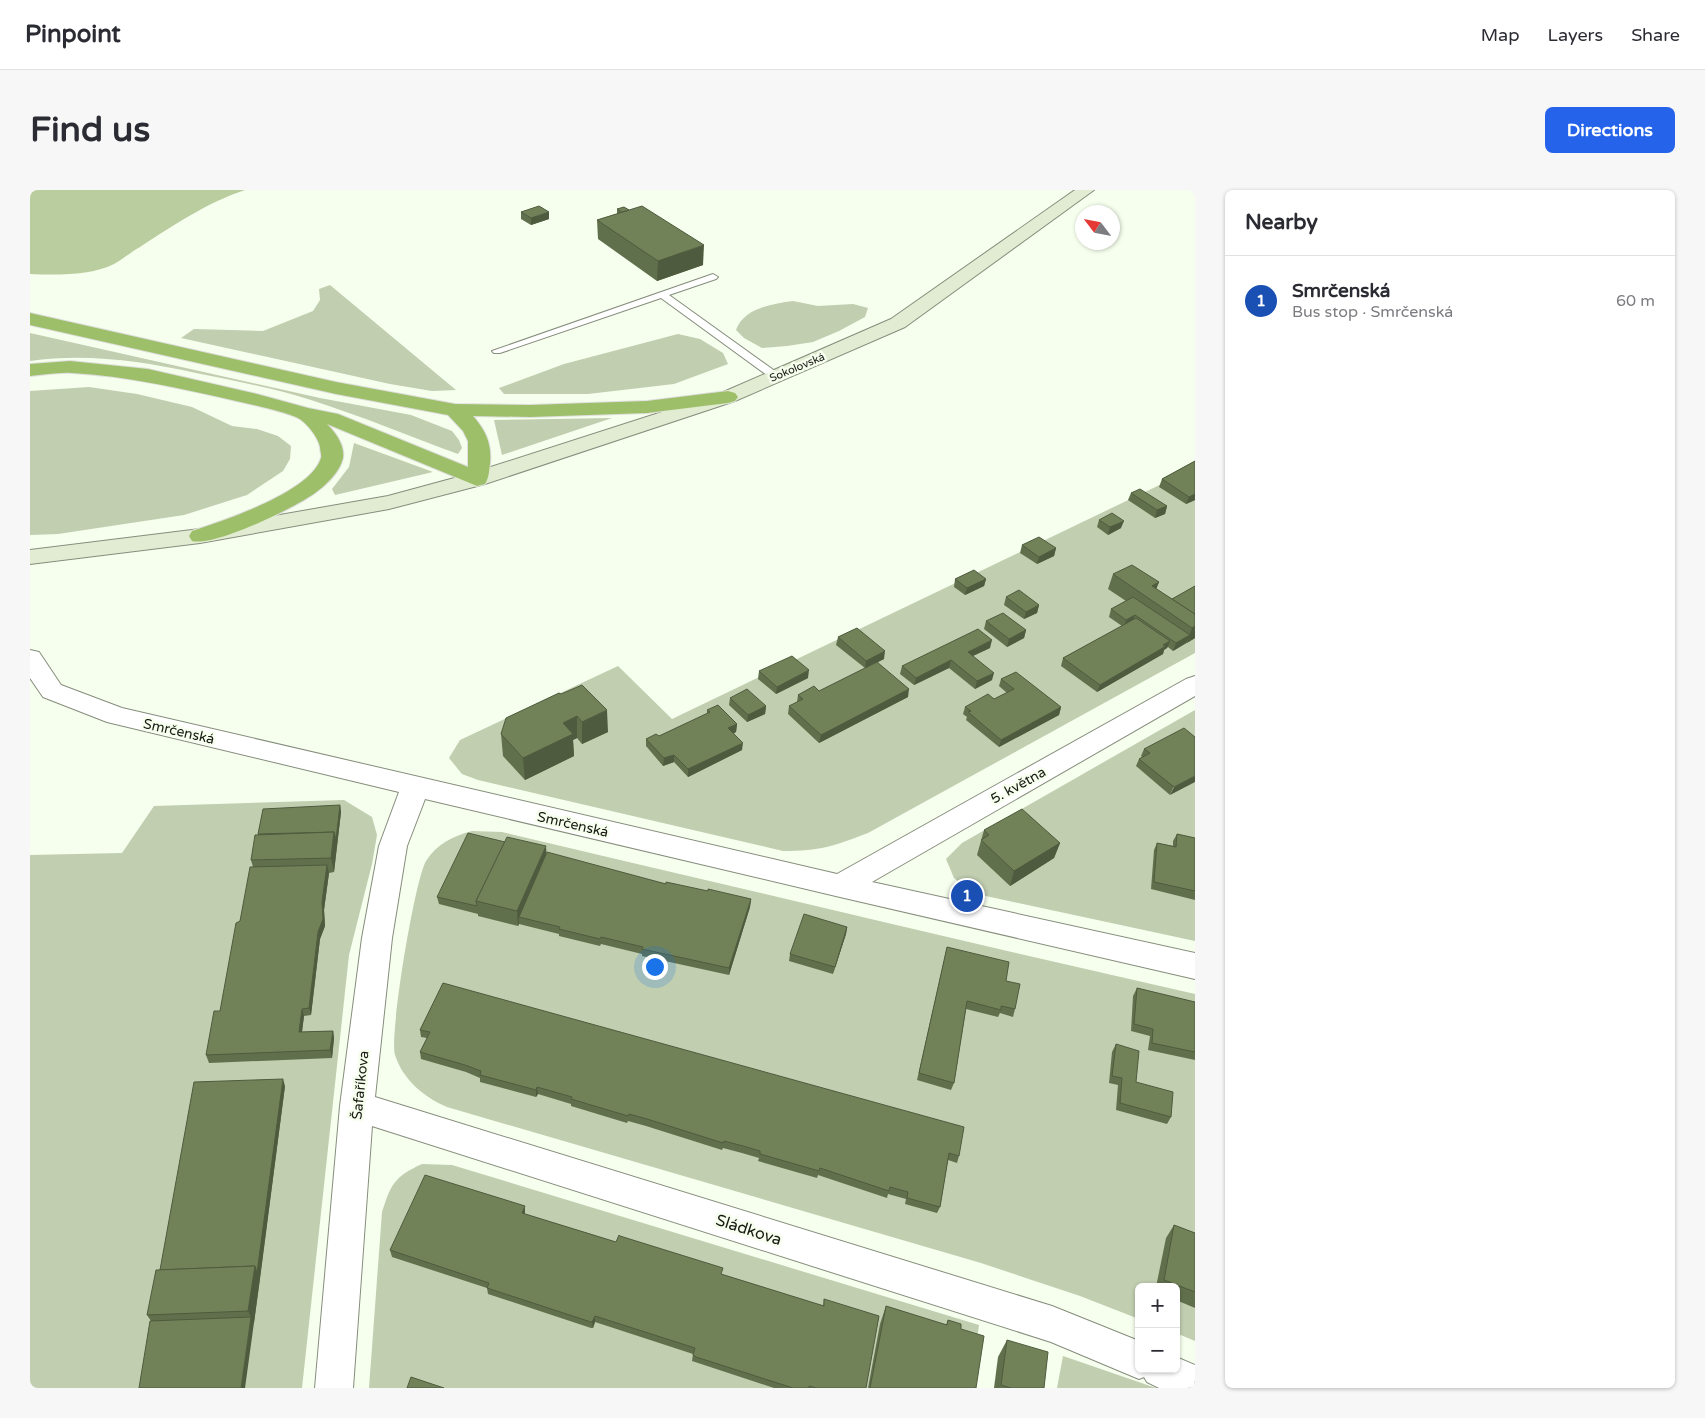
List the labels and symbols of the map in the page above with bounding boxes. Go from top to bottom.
north arrow [1075,205,1120,250]
street label: Sokolovská [768,350,827,385]
street label: Smrčenská [142,715,216,748]
street label: 5. května [988,763,1049,808]
street label: Smrčenská [536,808,610,841]
pin: 1 [951,877,983,915]
your location [642,954,668,980]
street label: Šafaříkova [348,1050,373,1120]
street label: Sládkova [713,1210,784,1250]

